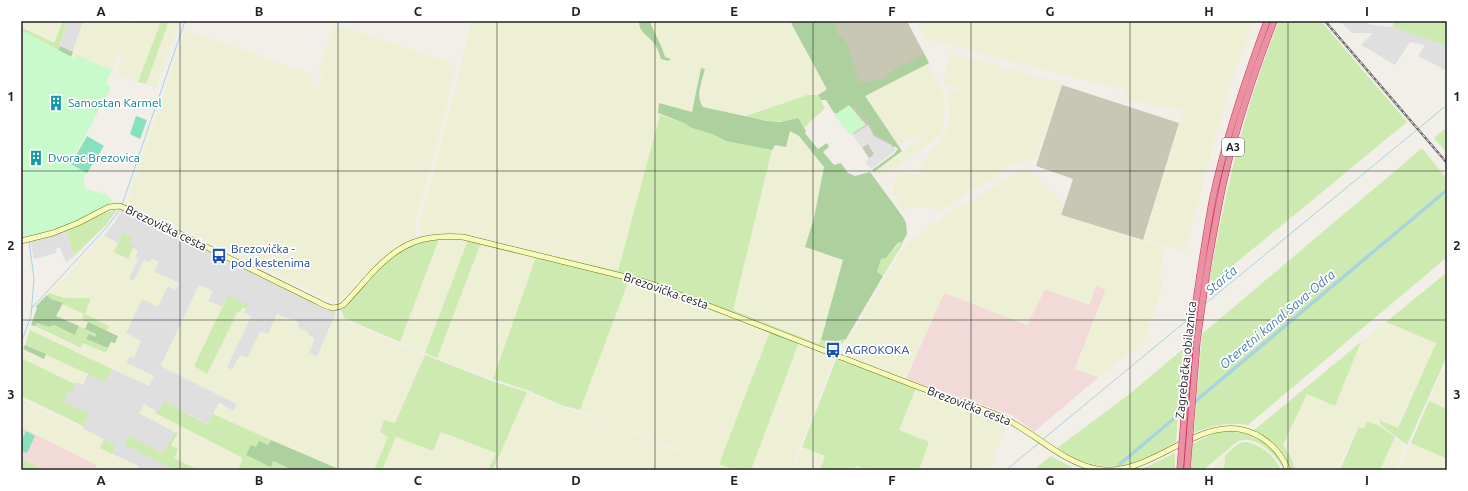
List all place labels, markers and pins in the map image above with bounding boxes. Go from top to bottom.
building icon: Samostan Karmel [47,94,65,112]
place label: Samostan Karmel [68,96,162,109]
building icon: Dvorac Brezovica [27,149,45,167]
place label: Dvorac Brezovica [48,151,140,164]
place label: Brezovička - pod kestenima [231,242,310,269]
bus stop icon: Brezovička - pod kestenima [210,247,228,265]
bus stop icon: AGROKOKA [824,341,842,359]
place label: AGROKOKA [845,343,909,356]

